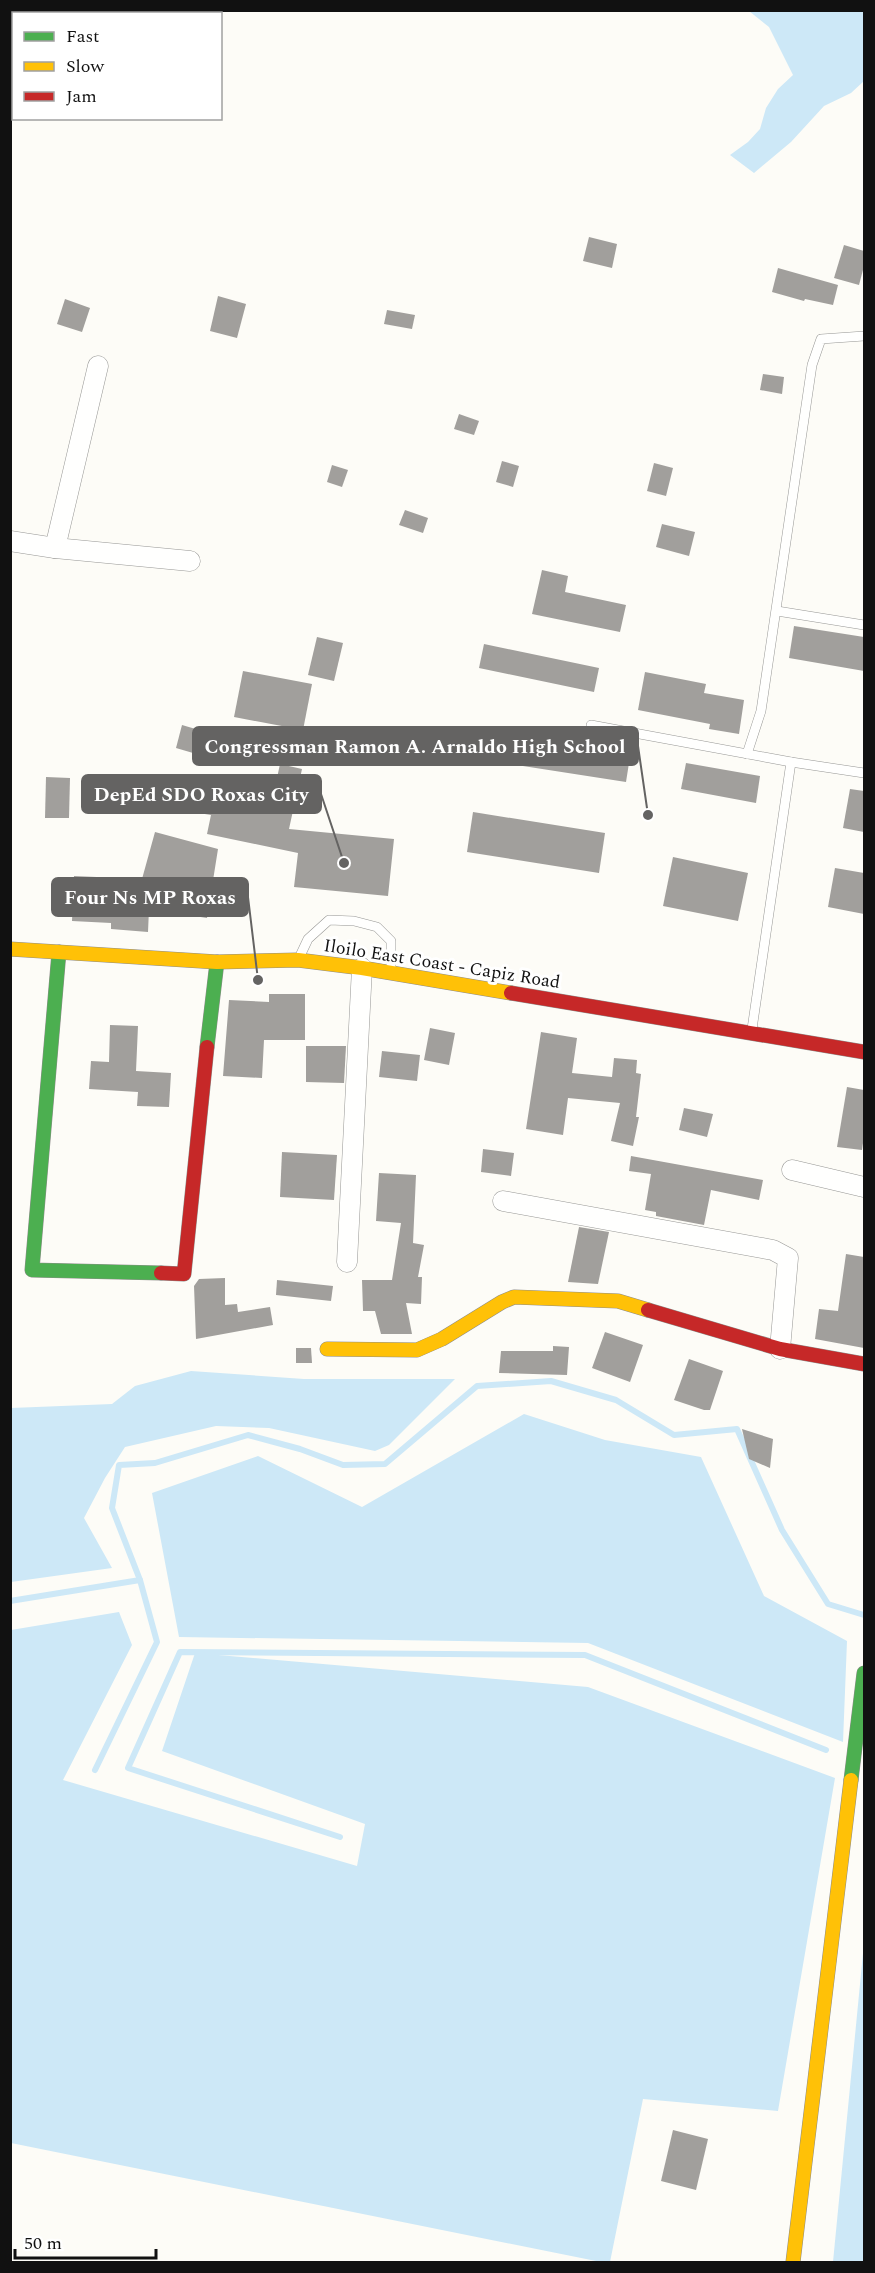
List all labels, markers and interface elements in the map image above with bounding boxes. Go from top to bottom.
legend [12,12,222,120]
text: Fast [66,23,99,50]
text: Slow [66,53,105,80]
text: Jam [66,83,97,110]
callout: Congressman Ramon A. Arnaldo High School [193,727,638,765]
text: Congressman Ramon A. Arnaldo High School [205,732,626,762]
callout: DepEd SDO Roxas City [82,775,321,813]
text: DepEd SDO Roxas City [93,780,310,810]
callout: Four Ns MP Roxas [52,878,248,916]
text: Four Ns MP Roxas [64,883,236,913]
street label: Iloilo East Coast - Capiz Road [322,932,562,996]
scale bar [15,2222,156,2260]
text: 50 m [24,2230,62,2257]

